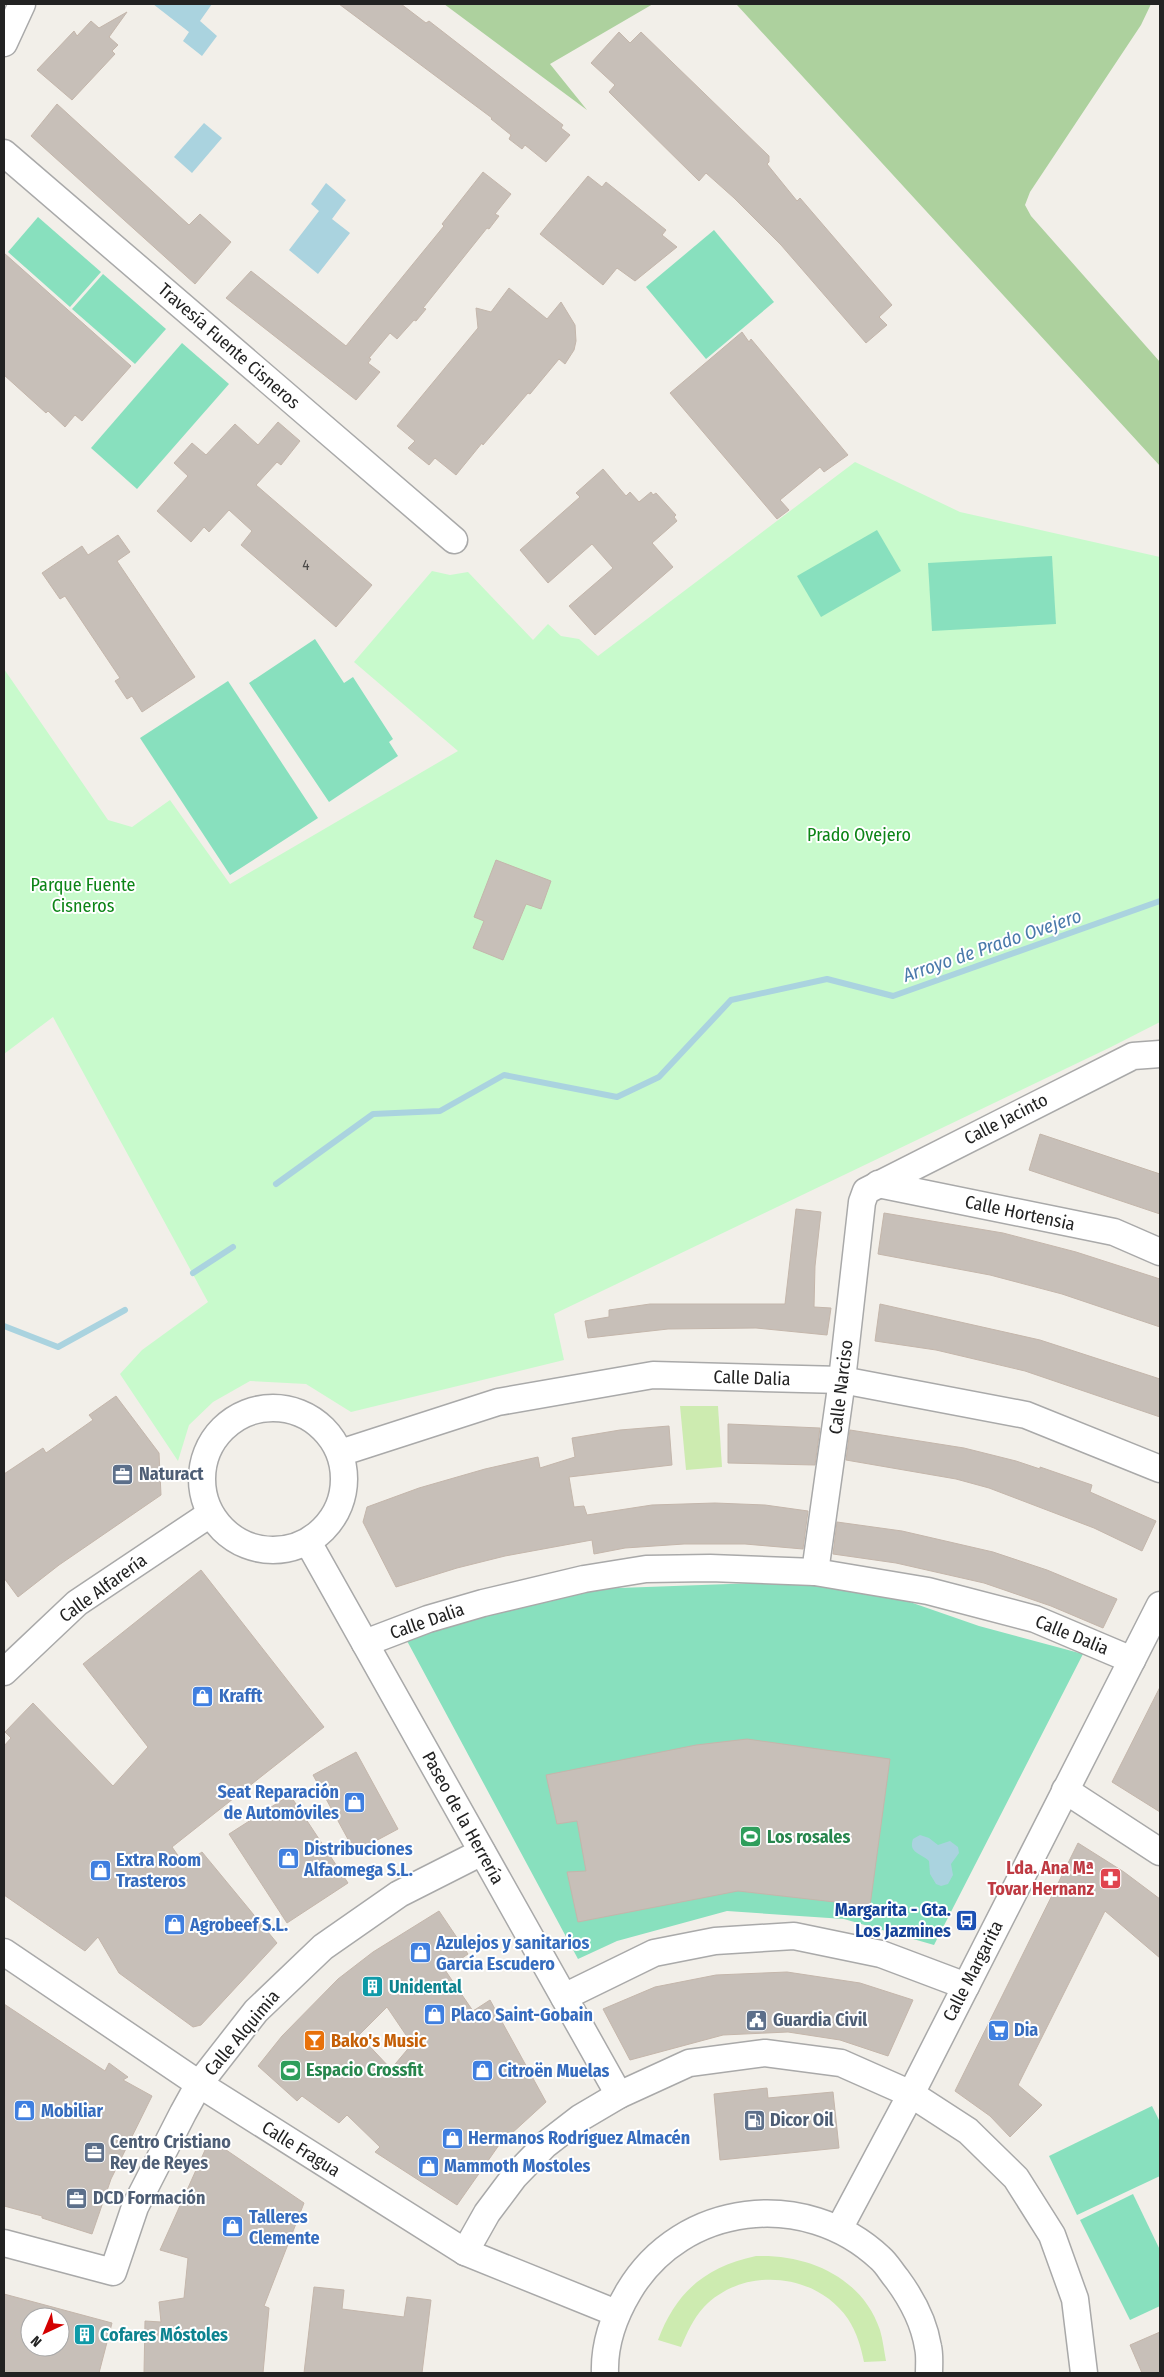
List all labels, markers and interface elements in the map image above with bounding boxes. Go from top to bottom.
street label: Travesía Fuente Cisneros [154,278,305,414]
house number: 4 [302,556,310,574]
park label: Prado Ovejero [807,824,911,846]
park label: Parque Fuente Cisneros [31,874,135,917]
water label: Arroyo de Prado Ovejero [899,904,1084,987]
street label: Calle Jacinto [961,1089,1051,1149]
street label: Calle Hortensia [963,1191,1077,1235]
street label: Calle Narciso [824,1338,858,1436]
street label: Calle Dalia [713,1366,791,1390]
office icon: Naturact [111,1462,135,1486]
place label: Naturact [139,1463,204,1485]
street label: Calle Alfarería [55,1549,151,1627]
street label: Calle Dalia [387,1598,467,1644]
street label: Calle Dalia [1032,1610,1112,1660]
shop icon: Krafft [191,1684,215,1708]
place label: Krafft [219,1685,263,1707]
street label: Paseo de la Herrería [417,1748,509,1888]
place label: Seat Reparación de Automóviles [218,1781,339,1824]
shop icon: Seat Reparación de Automóviles [343,1790,367,1814]
sports icon: Los rosales [739,1825,763,1849]
place label: Los rosales [767,1826,850,1848]
place label: Distribuciones Alfaomega S.L. [303,1838,413,1881]
shop icon: Distribuciones Alfaomega S.L. [276,1847,300,1871]
place label: Extra Room Trasteros [116,1849,201,1892]
place label: Lda. Ana Mª Tovar Hernanz [987,1857,1094,1900]
shop icon: Extra Room Trasteros [88,1858,112,1882]
pharmacy icon: Lda. Ana Mª Tovar Hernanz [1098,1866,1122,1890]
place label: Margarita - Gta. Los Jazmines [835,1899,951,1942]
bus stop icon: Margarita - Gta. Los Jazmines [955,1908,979,1932]
shop icon: Agrobeef S.L. [162,1913,186,1937]
place label: Agrobeef S.L. [189,1914,288,1936]
street label: Calle Margarita [938,1917,1008,2025]
place label: Azulejos y sanitarios García Escudero [435,1932,589,1975]
shop icon: Azulejos y sanitarios García Escudero [408,1941,432,1965]
building icon: Unidental [361,1975,385,1999]
place label: Unidental [389,1976,462,1998]
street label: Calle Alquimia [200,1986,284,2080]
shop icon: Placo Saint-Gobain [423,2003,447,2027]
place label: Placo Saint-Gobain [451,2004,593,2026]
public building icon: Guardia Civil [745,2008,769,2032]
place label: Guardia Civil [773,2009,867,2031]
supermarket icon: Dia [986,2018,1010,2042]
place label: Dia [1014,2019,1038,2041]
bar icon: Bako's Music [303,2029,327,2053]
place label: Bako's Music [331,2030,427,2052]
sports icon: Espacio Crossfit [278,2058,302,2082]
place label: Espacio Crossfit [306,2059,424,2081]
shop icon: Citroën Muelas [470,2059,494,2083]
place label: Citroën Muelas [498,2060,610,2082]
shop icon: Mobiliar [13,2099,37,2123]
place label: Mobiliar [41,2100,104,2122]
fuel station icon: Dicor Oil [742,2108,766,2132]
place label: Dicor Oil [770,2109,834,2131]
street label: Calle Fragua [258,2116,344,2182]
shop icon: Hermanos Rodríguez Almacén [440,2126,464,2150]
place label: Hermanos Rodríguez Almacén [468,2127,690,2149]
place label: Centro Cristiano Rey de Reyes [110,2131,231,2174]
office icon: Centro Cristiano Rey de Reyes [82,2140,106,2164]
shop icon: Mammoth Mostoles [416,2154,440,2178]
place label: Mammoth Mostoles [444,2155,591,2177]
office icon: DCD Formación [65,2186,89,2210]
place label: DCD Formación [93,2187,205,2209]
place label: Talleres Clemente [249,2206,320,2249]
shop icon: Talleres Clemente [221,2215,245,2239]
north arrow [20,2307,70,2357]
building icon: Cofares Móstoles [72,2323,96,2347]
place label: Cofares Móstoles [100,2324,228,2346]
text: N [27,2332,45,2350]

